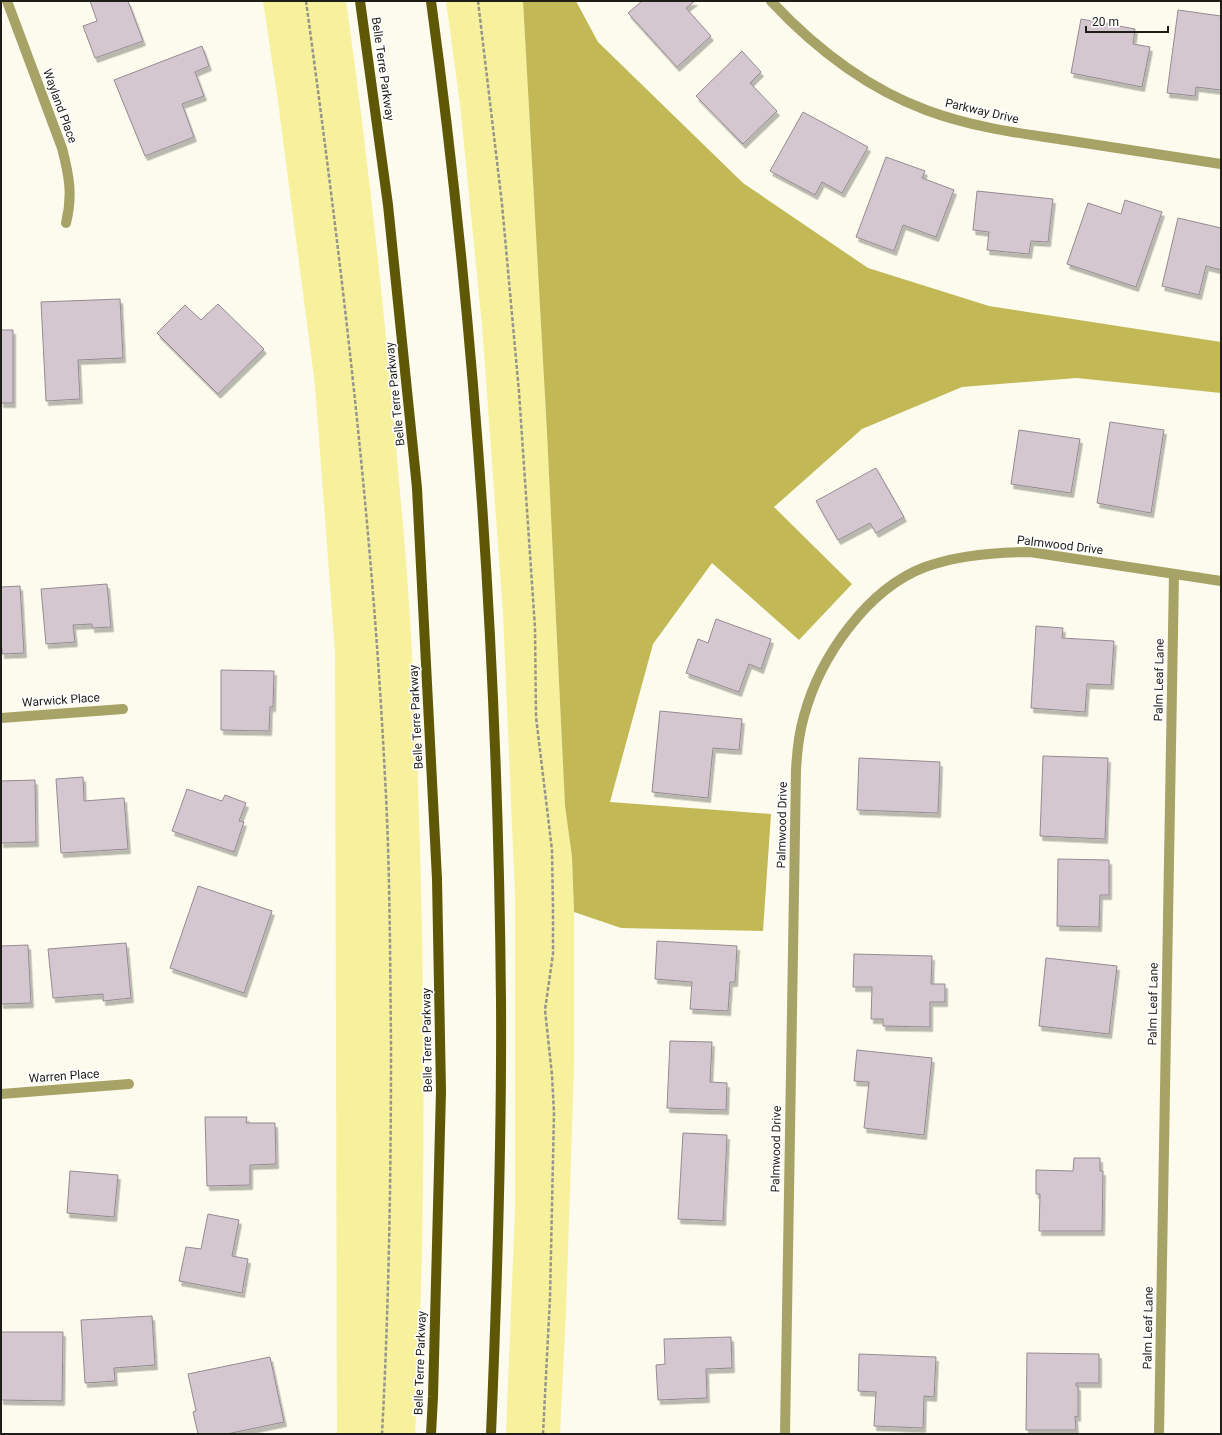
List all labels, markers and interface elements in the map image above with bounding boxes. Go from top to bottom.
scale bar [1086,8,1168,34]
text: 20 m [1092,15,1119,29]
street label: Belle Terre Parkway [369,16,397,122]
street label: Wayland Place [40,67,80,145]
street label: Parkway Drive [944,96,1020,126]
street label: Belle Terre Parkway [383,341,407,447]
street label: Palmwood Drive [1016,533,1104,557]
street label: Palm Leaf Lane [1151,638,1167,722]
street label: Belle Terre Parkway [406,664,426,769]
street label: Warwick Place [22,690,100,710]
street label: Palmwood Drive [774,781,790,869]
street label: Palm Leaf Lane [1145,962,1161,1046]
street label: Belle Terre Parkway [419,987,435,1092]
street label: Warren Place [28,1067,100,1085]
street label: Palmwood Drive [768,1105,784,1193]
street label: Palm Leaf Lane [1140,1286,1156,1370]
street label: Belle Terre Parkway [411,1310,429,1415]

